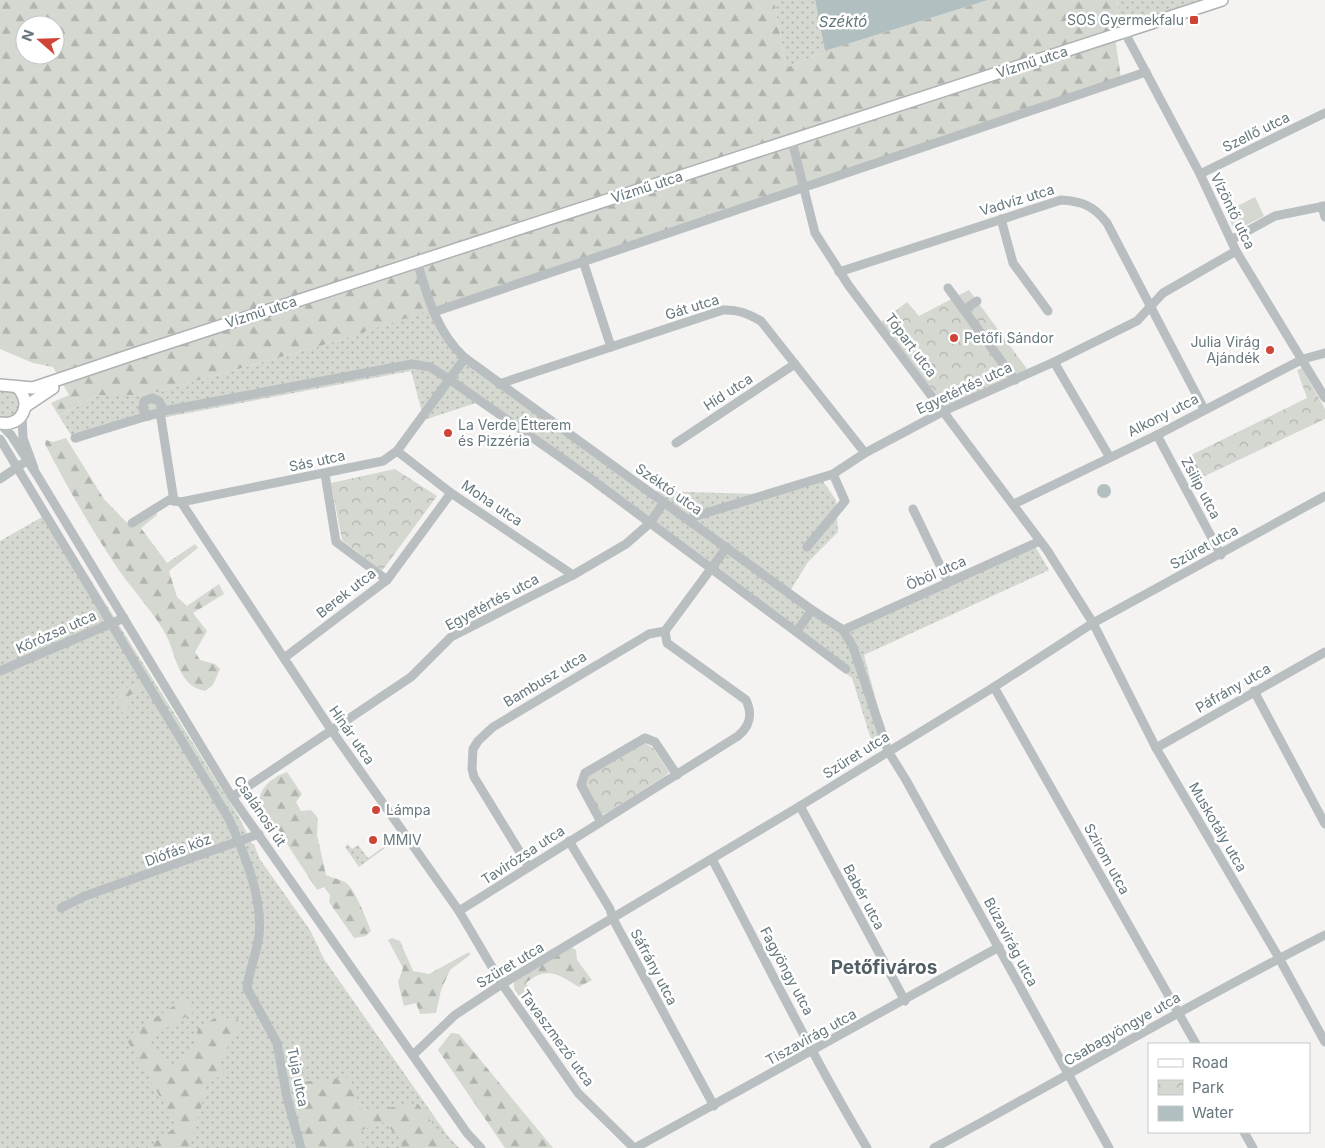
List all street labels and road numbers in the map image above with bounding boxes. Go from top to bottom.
street label: Vízmű utca [994,42,1070,81]
street label: Szellő utca [1219,108,1292,155]
street label: Vízmű utca [609,167,685,206]
street label: Vízöntő utca [1208,170,1259,252]
street label: Vadvíz utca [977,180,1056,219]
street label: Gát utca [663,290,721,323]
street label: Vízmű utca [223,292,299,331]
street label: Tópart utca [882,309,941,380]
street label: Egyetértés utca [913,358,1014,417]
street label: Híd utca [700,369,755,414]
street label: Alkony utca [1124,389,1201,440]
street label: Sás utca [287,446,346,475]
street label: Zsilip utca [1178,454,1225,522]
street label: Széktó utca [633,459,706,518]
street label: Moha utca [459,476,526,529]
street label: Szüret utca [1167,521,1241,572]
street label: Öböl utca [903,552,968,593]
street label: Berek utca [313,564,379,621]
street label: Egyetértés utca [442,570,541,633]
street label: Kőrózsa utca [13,606,99,657]
street label: Bambusz utca [500,647,589,710]
street label: Páfrány utca [1192,659,1273,716]
street label: Hínár utca [326,702,379,767]
street label: Szüret utca [819,727,892,782]
street label: Csalánosi út [231,772,290,849]
street label: Muskotály utca [1186,779,1251,875]
street label: Szirom utca [1081,820,1134,897]
street label: Tavirózsa utca [478,821,568,888]
street label: Diófás köz [142,830,213,869]
street label: Babér utca [840,861,889,932]
street label: Búzavirág utca [981,894,1042,989]
street label: Fagyöngy utca [757,924,818,1018]
street label: Sáfrány utca [627,926,682,1008]
street label: Szüret utca [473,938,546,991]
street label: Tavaszmező utca [517,986,598,1089]
street label: Csabagyöngye utca [1060,988,1183,1069]
street label: Tiszavirág utca [763,1005,859,1068]
street label: Tuja utca [284,1046,313,1108]

